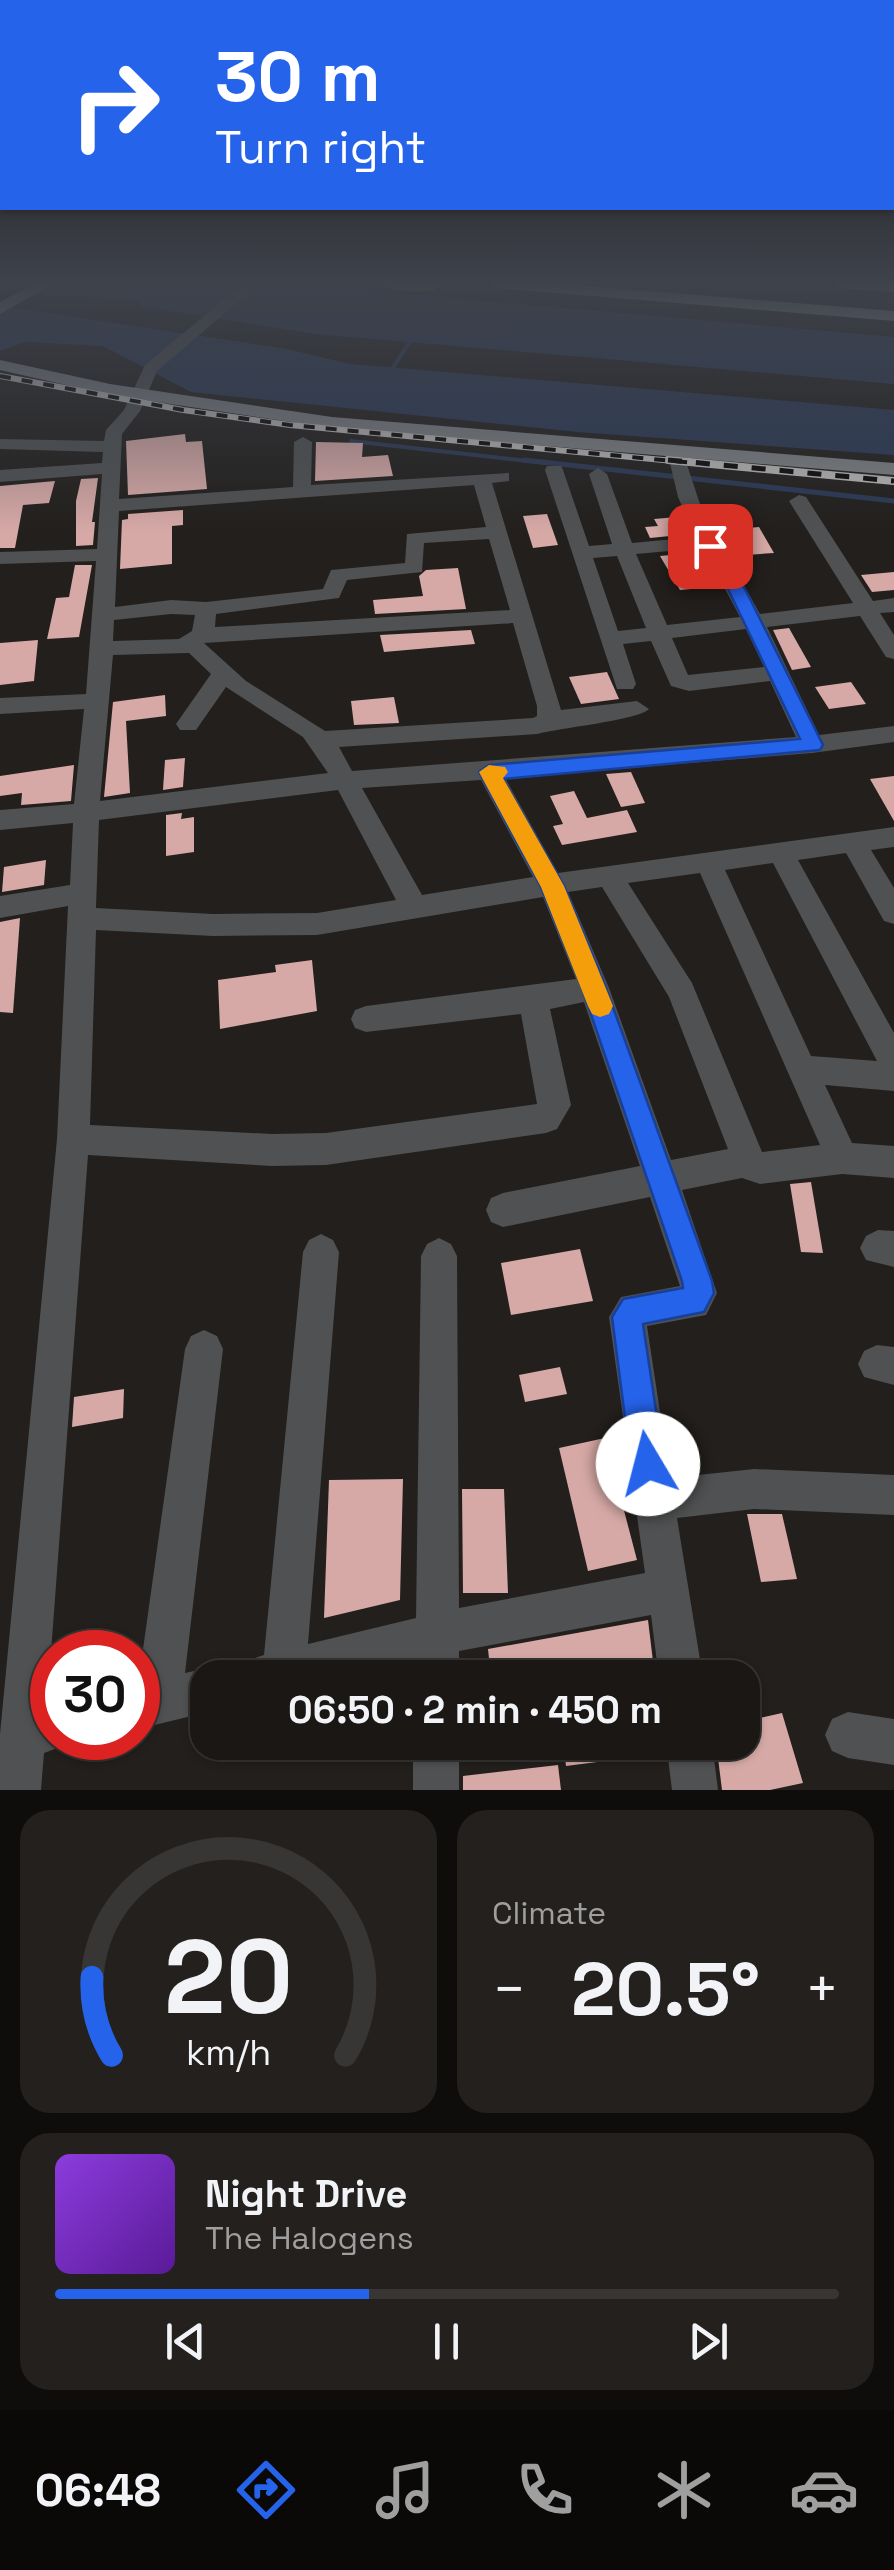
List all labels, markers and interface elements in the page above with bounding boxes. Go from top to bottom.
text: 30 m [215,32,380,121]
icon: right [50,40,180,170]
text: Turn right [215,119,426,176]
pin [668,504,753,589]
icon: arrive [683,519,738,574]
position arrow [596,1412,700,1516]
speed limit sign: 30 [30,1630,160,1760]
text: 06:50 · 2 min · 450 m [288,1686,662,1734]
text: Climate [492,1893,606,1933]
text: 20 [164,1911,293,2043]
text: 20.5° [571,1941,760,2037]
text: − [492,1954,526,2024]
text: + [805,1954,839,2024]
text: km/h [186,2030,271,2075]
text: Night Drive [205,2170,407,2218]
text: The Halogens [205,2218,414,2258]
icon: previous [158,2314,213,2369]
icon: pause [419,2314,474,2369]
icon: next [681,2314,736,2369]
icon: directions [231,2455,301,2525]
icon: music [370,2455,440,2525]
icon: phone [510,2455,580,2525]
icon: climate [649,2455,719,2525]
icon: car [789,2455,859,2525]
text: 06:48 [35,2462,161,2519]

